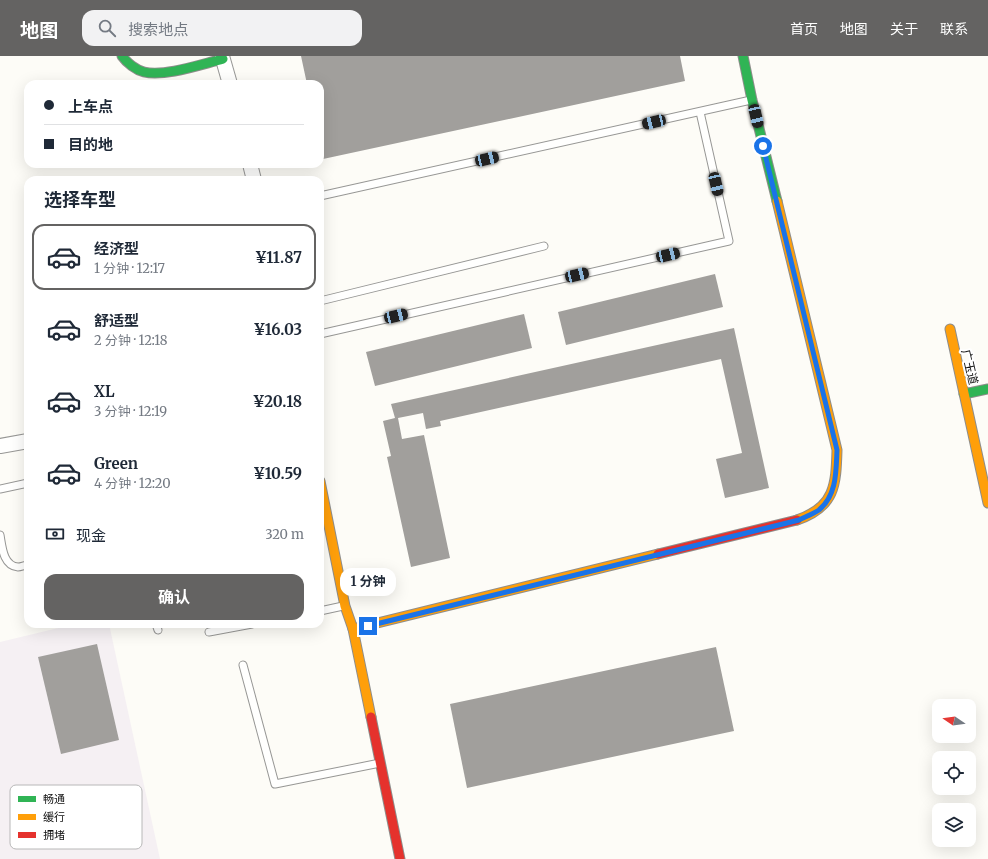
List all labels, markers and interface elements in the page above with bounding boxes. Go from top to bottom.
search box [82,10,362,46]
icon: search [96,17,118,39]
text: 地图 [20,18,58,42]
text: 搜索地点 [128,20,188,39]
text: 首页 [790,20,818,38]
text: 地图 [840,20,868,38]
text: 关于 [890,20,918,38]
text: 联系 [940,20,968,38]
text: 上车点 [68,97,113,116]
car [747,103,765,129]
car [641,113,667,131]
text: 目的地 [68,135,113,154]
route start [754,137,772,155]
car [474,150,500,168]
car [707,171,725,197]
text: 选择车型 [44,188,116,211]
icon: car [46,239,82,275]
text: 经济型 [94,239,139,258]
car [655,246,681,264]
text: ¥11.87 [255,248,302,267]
text: 1 分钟 · 12:17 [94,260,165,277]
car [564,266,590,284]
car [383,307,409,325]
icon: car [46,311,82,347]
text: 舒适型 [94,311,139,330]
text: ¥16.03 [253,320,302,339]
text: 2 分钟 · 12:18 [94,332,168,349]
street label: 广玉道 [959,348,981,386]
text: XL [94,382,115,401]
icon: car [46,383,82,419]
text: ¥20.18 [253,392,302,411]
text: 3 分钟 · 12:19 [94,403,167,420]
text: Green [94,454,138,473]
icon: car [46,455,82,491]
text: ¥10.59 [253,464,302,483]
text: 4 分钟 · 12:20 [94,475,171,492]
icon: cash [44,523,66,545]
text: 现金 [76,526,106,545]
text: 320 m [265,526,304,543]
callout: 1 分钟 [340,568,396,596]
text: 1 分钟 [350,573,386,590]
button: 确认 [44,574,304,620]
route end [359,617,377,635]
north arrow [932,699,976,743]
map controls [932,699,976,847]
button: locate [932,751,976,795]
legend [10,785,142,849]
text: 畅通 [43,792,65,806]
button: layers [932,803,976,847]
text: 缓行 [43,810,65,824]
text: 拥堵 [43,828,65,842]

